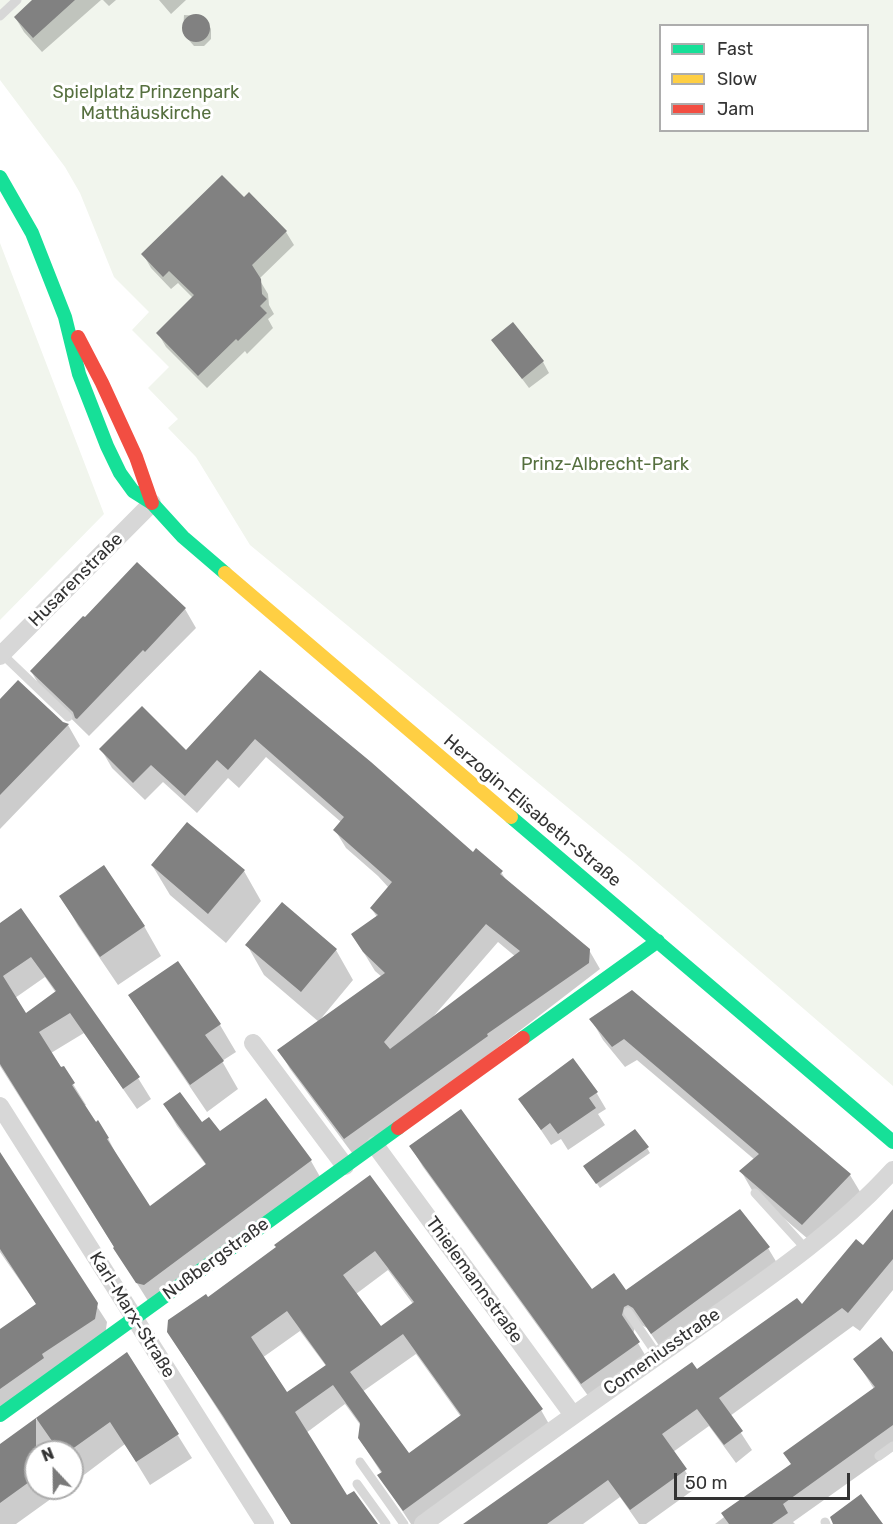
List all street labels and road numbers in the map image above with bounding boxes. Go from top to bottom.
street label: Husarenstraße [25,529,127,631]
street label: Herzogin-Elisabeth-Straße [439,730,625,892]
street label: Thielemannstraße [421,1212,527,1348]
street label: Nußbergstraße [159,1213,273,1305]
street label: Karl-Marx-Straße [85,1248,179,1382]
street label: Comeniusstraße [600,1304,724,1400]

